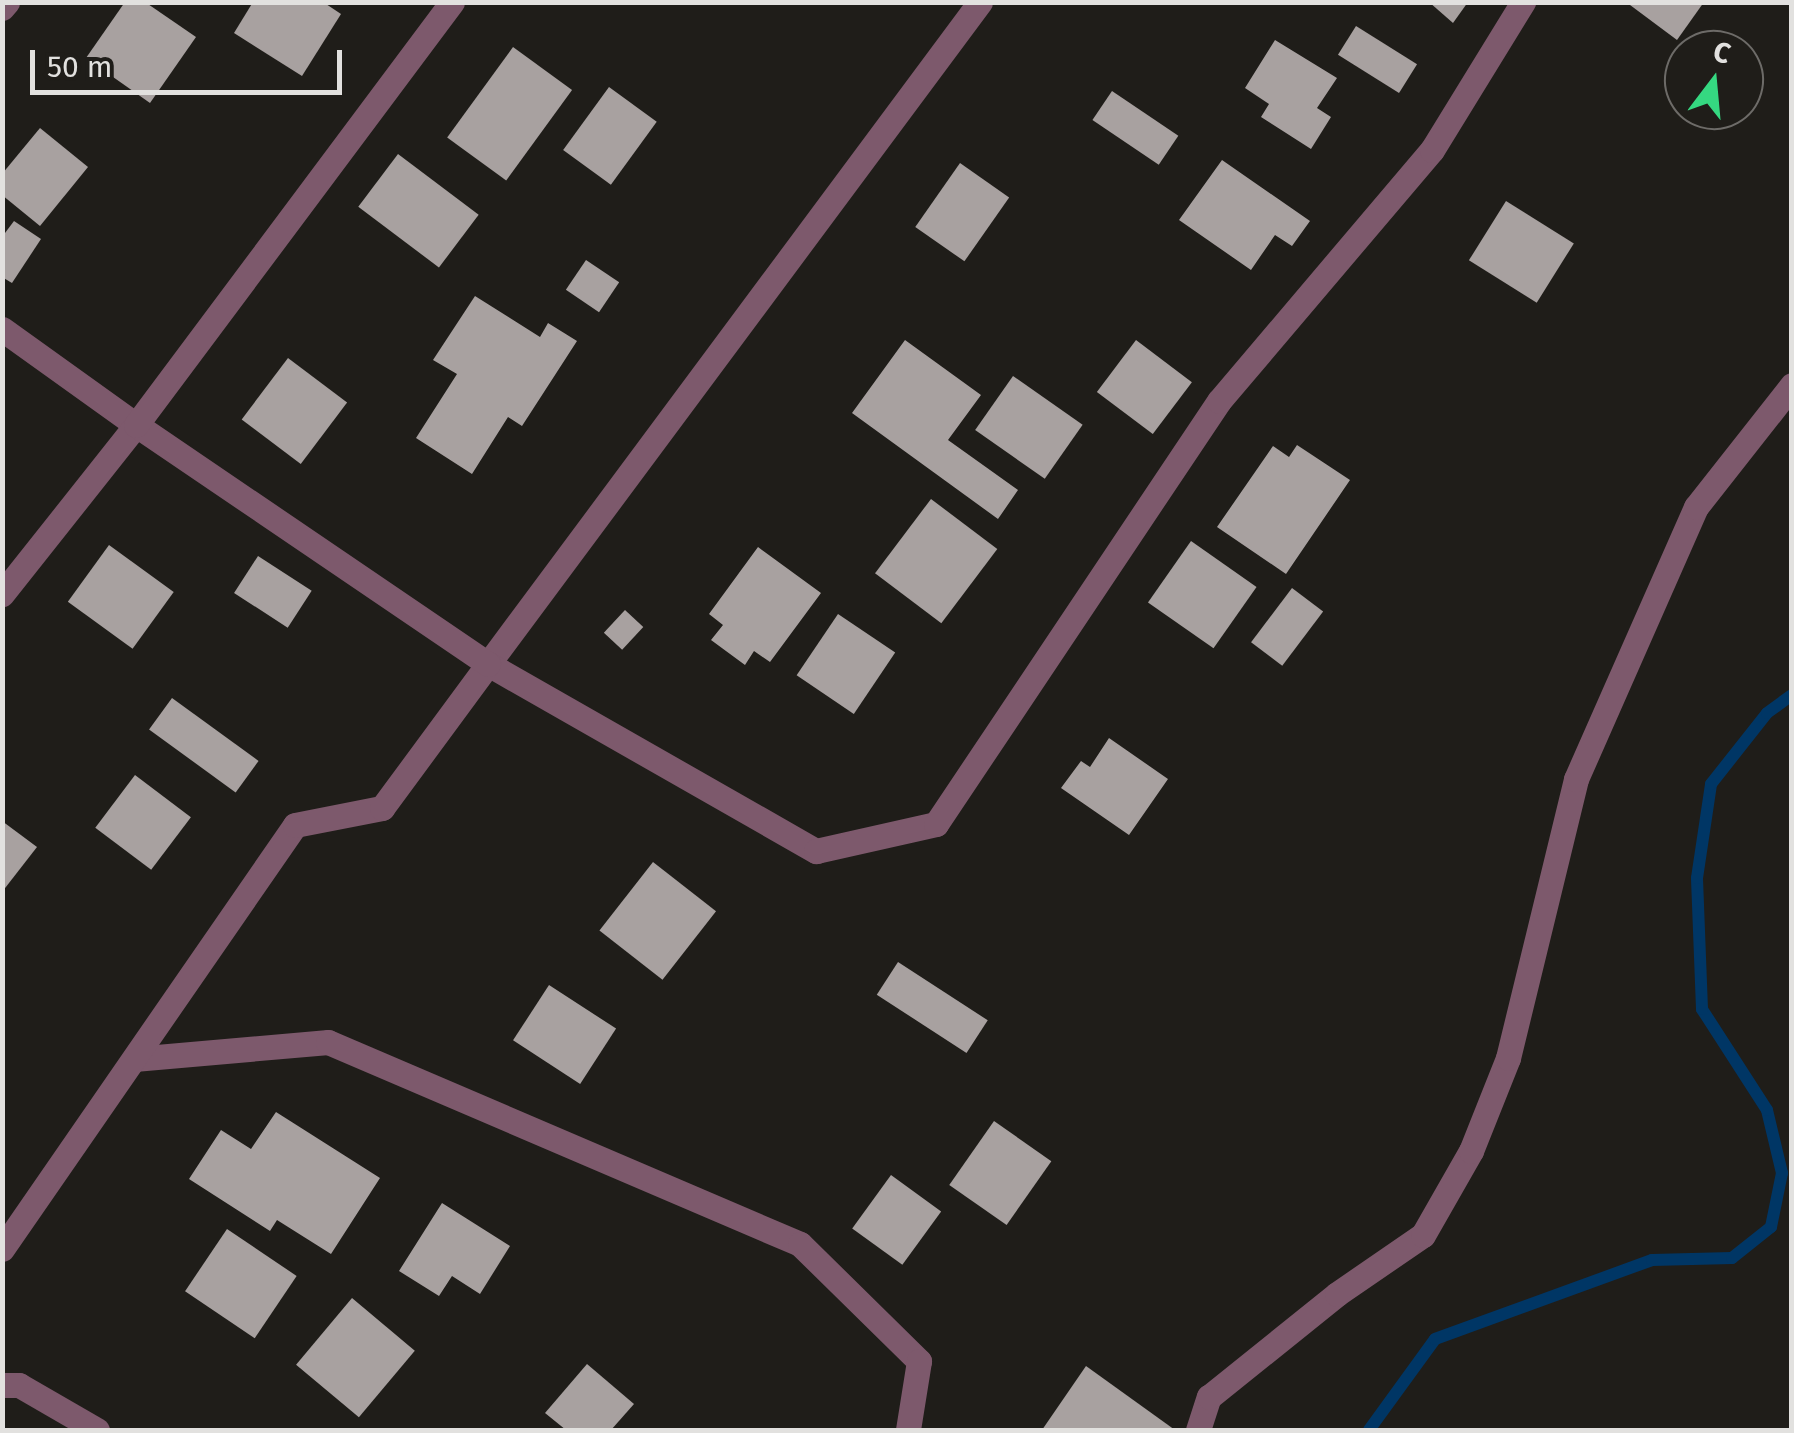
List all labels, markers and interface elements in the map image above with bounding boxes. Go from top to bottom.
scale bar [35,30,348,92]
north arrow [1664,30,1764,130]
text: С [1710,35,1734,71]
text: 50 m [47,49,112,85]

